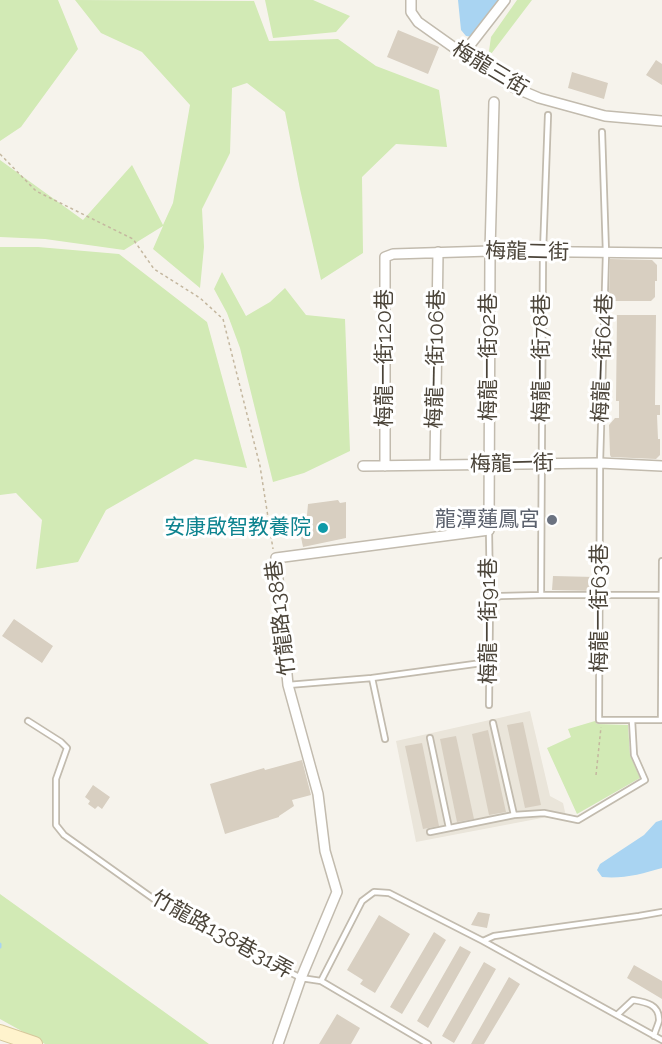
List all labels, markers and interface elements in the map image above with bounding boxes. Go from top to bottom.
street label: 梅龍三街 [448,37,532,101]
street label: 梅龍二街 [485,239,569,265]
street label: 梅龍一街120巷 [372,289,398,427]
street label: 梅龍一街106巷 [422,289,450,429]
street label: 梅龍一街92巷 [476,293,502,421]
street label: 梅龍一街64巷 [588,293,618,423]
street label: 梅龍一街78巷 [529,294,555,422]
street label: 梅龍一街 [470,451,554,477]
place label: 龍潭蓮鳳宮 [435,507,540,533]
marker: 龍潭蓮鳳宮 [545,513,559,527]
place label: 安康啟智教養院 [164,515,311,541]
marker: 安康啟智教養院 [316,521,330,535]
street label: 梅龍一街63巷 [587,544,613,672]
street label: 梅龍一街91巷 [476,558,502,684]
street label: 竹龍路138巷 [261,559,301,677]
street label: 竹龍路138巷31弄 [147,886,297,984]

